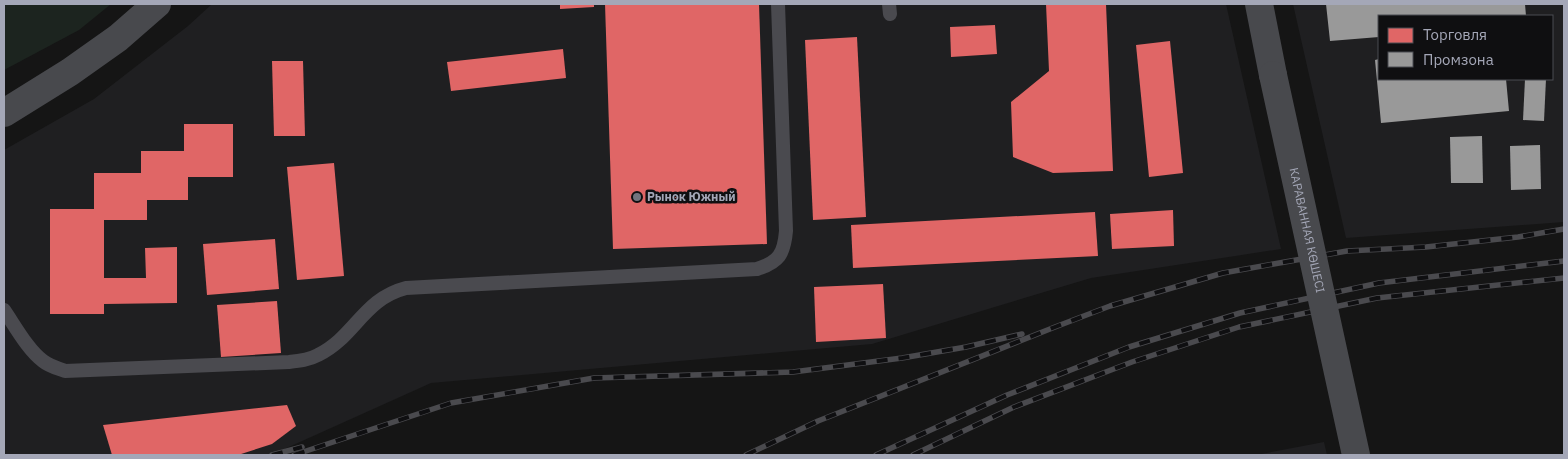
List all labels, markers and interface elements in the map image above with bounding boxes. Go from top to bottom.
legend [1378,15,1553,80]
text: Торговля [1423,25,1487,44]
text: Промзона [1423,50,1494,69]
street label: КАРАВАННАЯ КӨШЕСІ [1286,166,1328,294]
place label: Рынок Южный [647,189,735,204]
marker: Рынок Южный [631,191,643,203]

